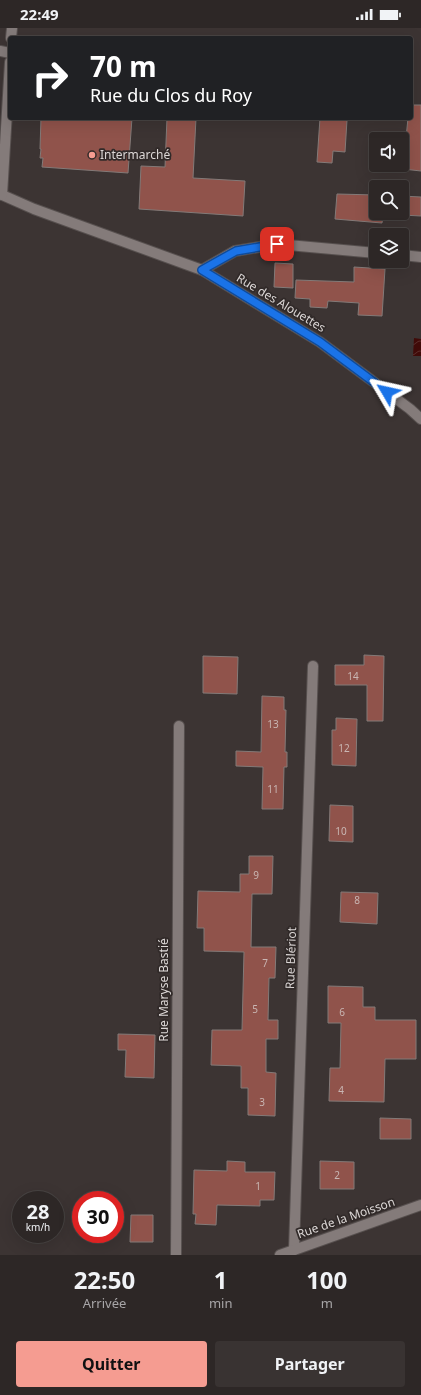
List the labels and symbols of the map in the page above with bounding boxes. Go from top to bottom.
place label: Intermarché [100,146,170,163]
marker: Intermarché [87,150,97,160]
pin [260,227,294,261]
street label: Rue des Alouettes [234,269,329,336]
position arrow [366,371,408,413]
house number: 14 [347,669,359,683]
house number: 13 [267,717,279,731]
house number: 12 [338,741,350,755]
house number: 11 [267,782,279,796]
house number: 10 [335,824,347,838]
house number: 9 [253,868,259,882]
house number: 8 [354,893,360,907]
street label: Rue Blériot [281,926,300,989]
street label: Rue Maryse Bastié [155,938,172,1042]
house number: 7 [262,956,268,970]
house number: 5 [252,1002,258,1016]
house number: 6 [339,1005,345,1019]
house number: 4 [338,1083,344,1097]
house number: 3 [259,1095,265,1109]
house number: 2 [334,1168,340,1182]
house number: 1 [255,1179,261,1193]
speed limit sign: 30 [72,1191,124,1243]
street label: Rue de la Moisson [295,1193,397,1242]

